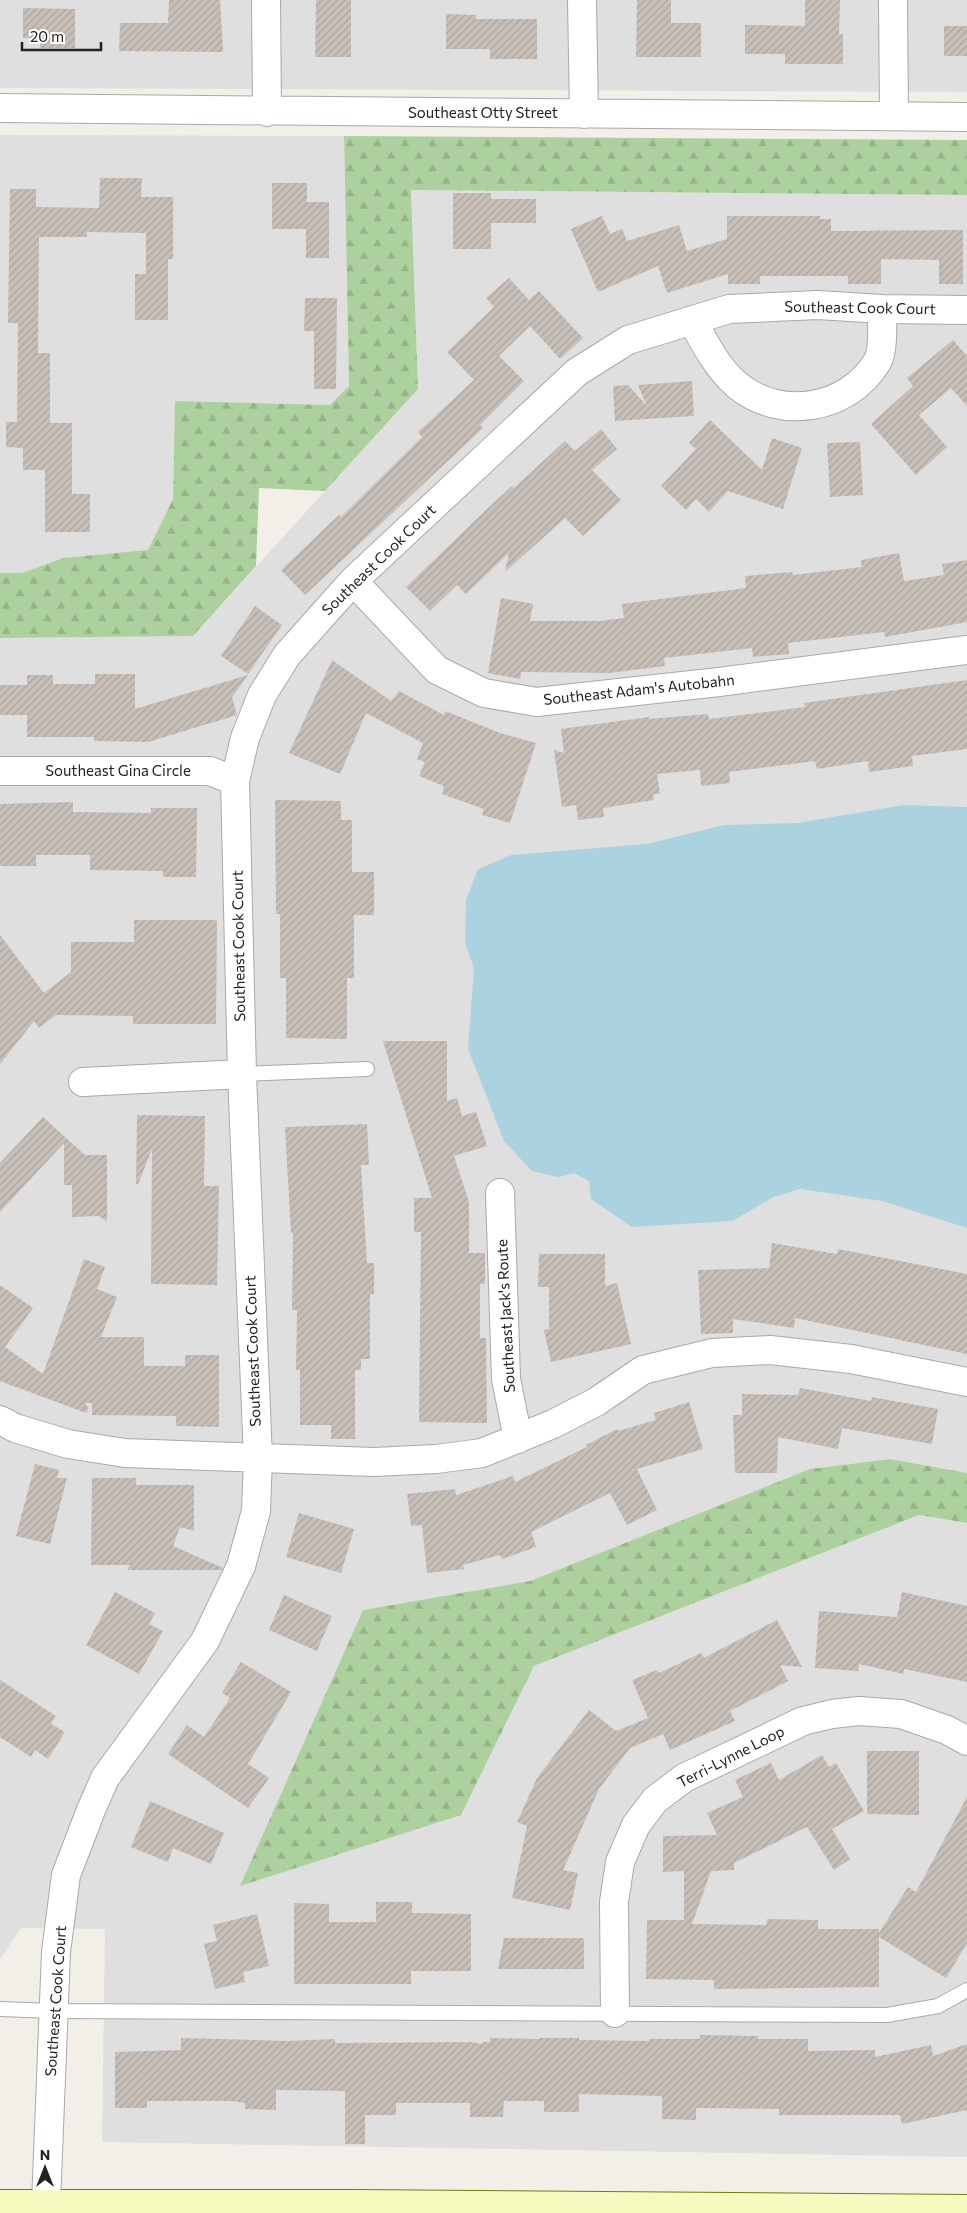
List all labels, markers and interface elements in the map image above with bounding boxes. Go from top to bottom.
scale bar [22,20,101,52]
text: 20 m [30,27,64,45]
street label: Southeast Otty Street [408,103,558,121]
street label: Southeast Cook Court [784,297,936,317]
street label: Southeast Cook Court [318,500,439,618]
street label: Southeast Adam's Autobahn [542,670,735,708]
street label: Southeast Gina Circle [45,761,191,779]
street label: Southeast Cook Court [228,870,248,1022]
street label: Southeast Jack's Route [492,1239,518,1393]
street label: Southeast Cook Court [240,1275,264,1427]
street label: Terri-Lynne Loop [674,1721,787,1791]
street label: Southeast Cook Court [41,1925,69,2077]
north arrow [20,2143,70,2193]
text: N [40,2146,50,2163]

